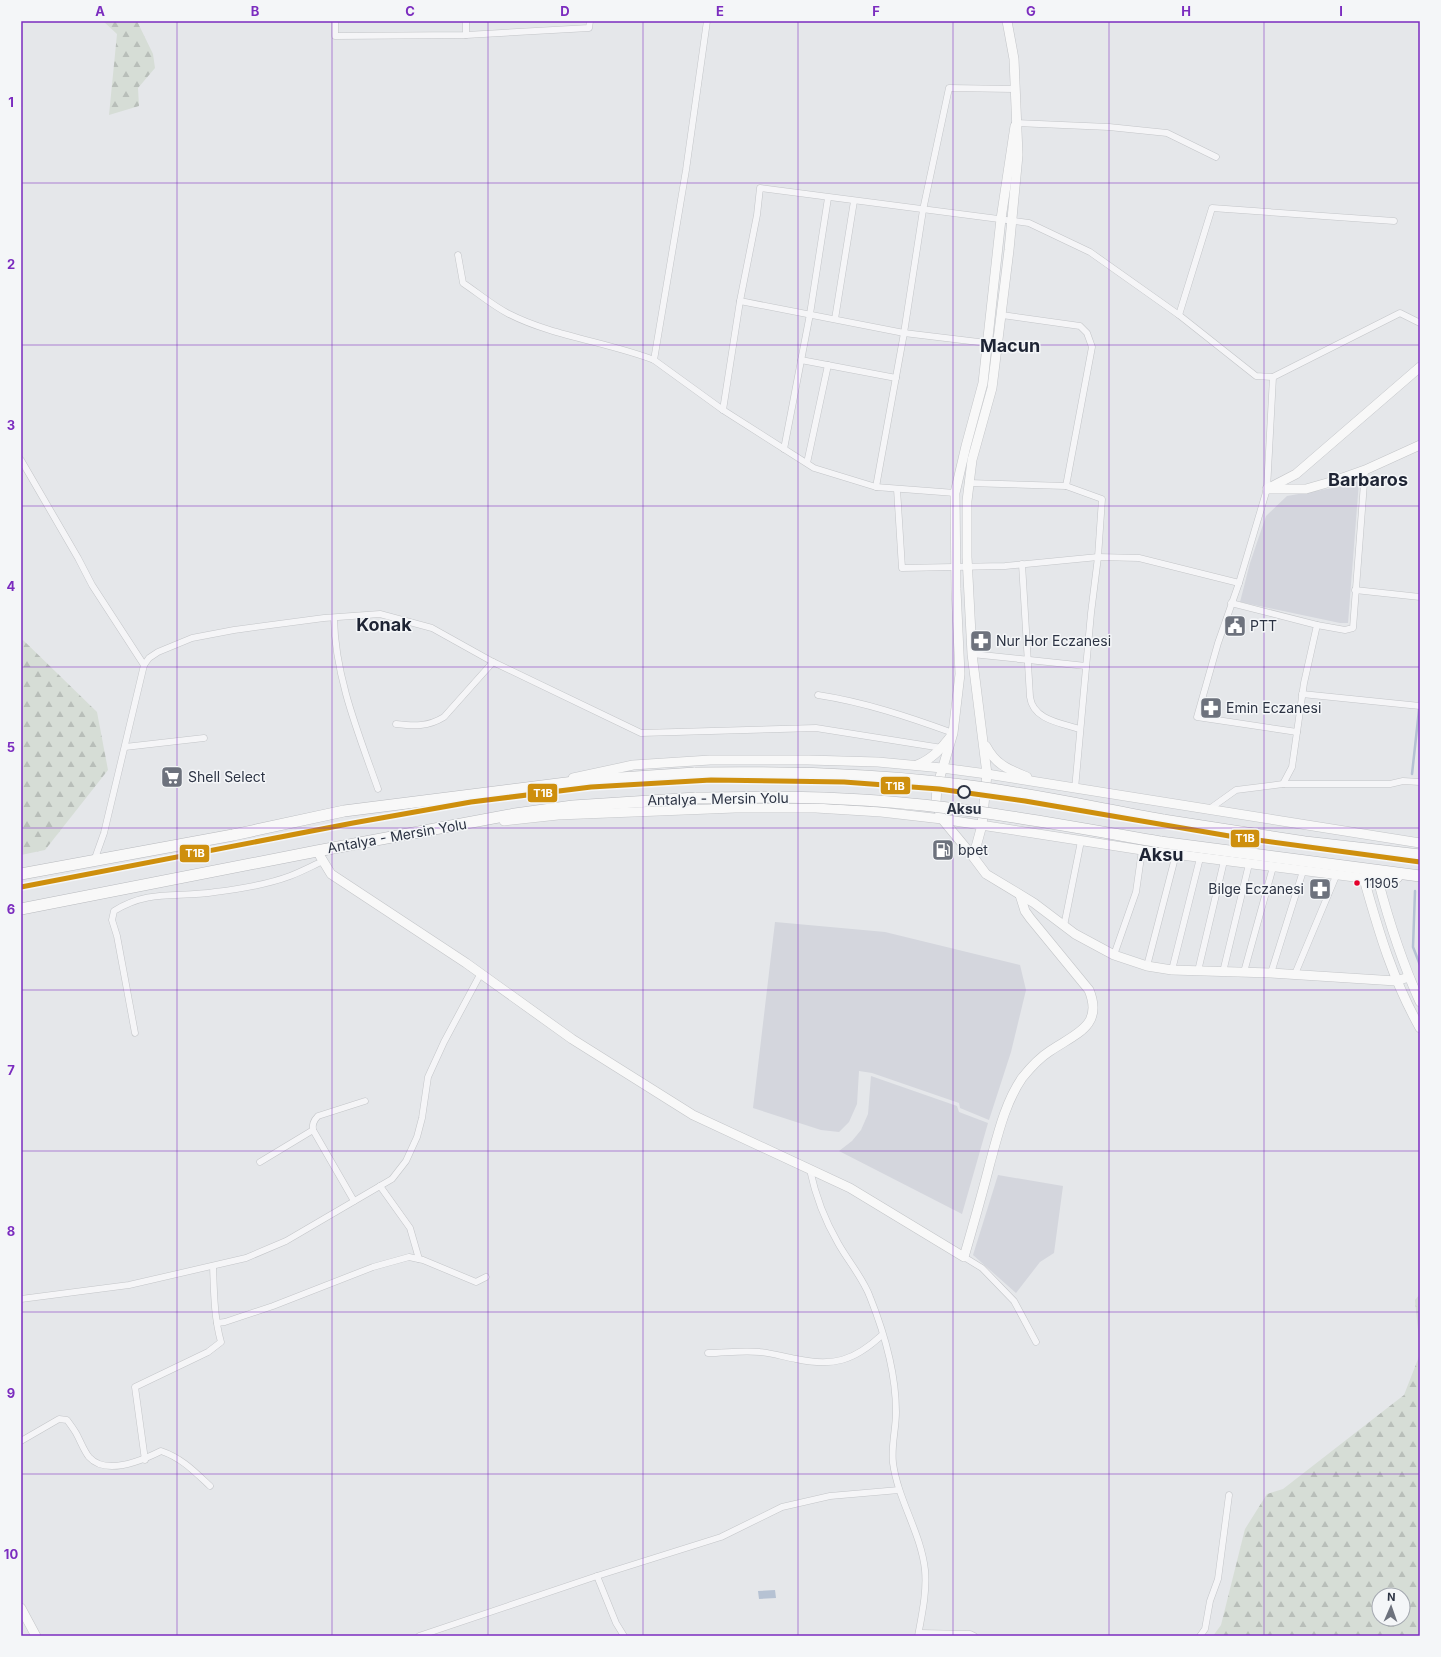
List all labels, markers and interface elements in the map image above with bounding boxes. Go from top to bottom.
text: A [95,3,105,19]
text: B [251,3,260,19]
text: C [405,3,415,19]
text: D [560,3,570,19]
text: E [716,3,724,19]
text: F [872,3,880,19]
text: G [1026,3,1036,19]
text: H [1181,3,1191,19]
text: I [1339,3,1343,19]
text: 1 [8,94,14,110]
text: 2 [7,256,15,272]
district label: Macun [980,335,1040,356]
text: 3 [7,417,15,433]
district label: Barbaros [1328,469,1408,490]
text: 4 [7,578,16,594]
public building icon: PTT [1222,613,1248,639]
district label: Konak [356,614,412,635]
place label: PTT [1250,617,1277,634]
pharmacy icon: Nur Hor Eczanesi [968,628,994,654]
place label: Nur Hor Eczanesi [996,632,1111,649]
pharmacy icon: Emin Eczanesi [1198,695,1224,721]
place label: Emin Eczanesi [1226,699,1321,716]
text: 5 [7,739,15,755]
supermarket icon: Shell Select [159,764,185,790]
place label: Shell Select [188,768,266,785]
line badge: T1B [880,776,911,795]
text: T1B [885,779,905,793]
line badge: T1B [527,783,558,803]
marker: Aksu [957,785,971,799]
text: T1B [533,786,553,800]
street label: Antalya - Mersin Yolu [647,789,789,808]
place label: Aksu [946,800,982,817]
street label: Antalya - Mersin Yolu [326,815,468,856]
line badge: T1B [1230,829,1260,848]
text: T1B [1235,831,1255,845]
fuel station icon: bpet [930,837,956,863]
place label: bpet [958,841,988,858]
line badge: T1B [179,844,210,863]
district label: Aksu [1138,844,1184,865]
text: T1B [185,846,205,860]
place label: 11905 [1364,875,1399,891]
pharmacy icon: Bilge Eczanesi [1307,876,1333,902]
marker: 11905 [1352,878,1362,888]
place label: Bilge Eczanesi [1208,880,1304,897]
text: 6 [7,901,15,917]
text: 7 [7,1062,15,1078]
text: 8 [7,1223,15,1239]
text: 9 [7,1385,15,1401]
text: 10 [4,1546,18,1562]
north arrow [1371,1587,1411,1627]
text: N [1387,1590,1396,1604]

